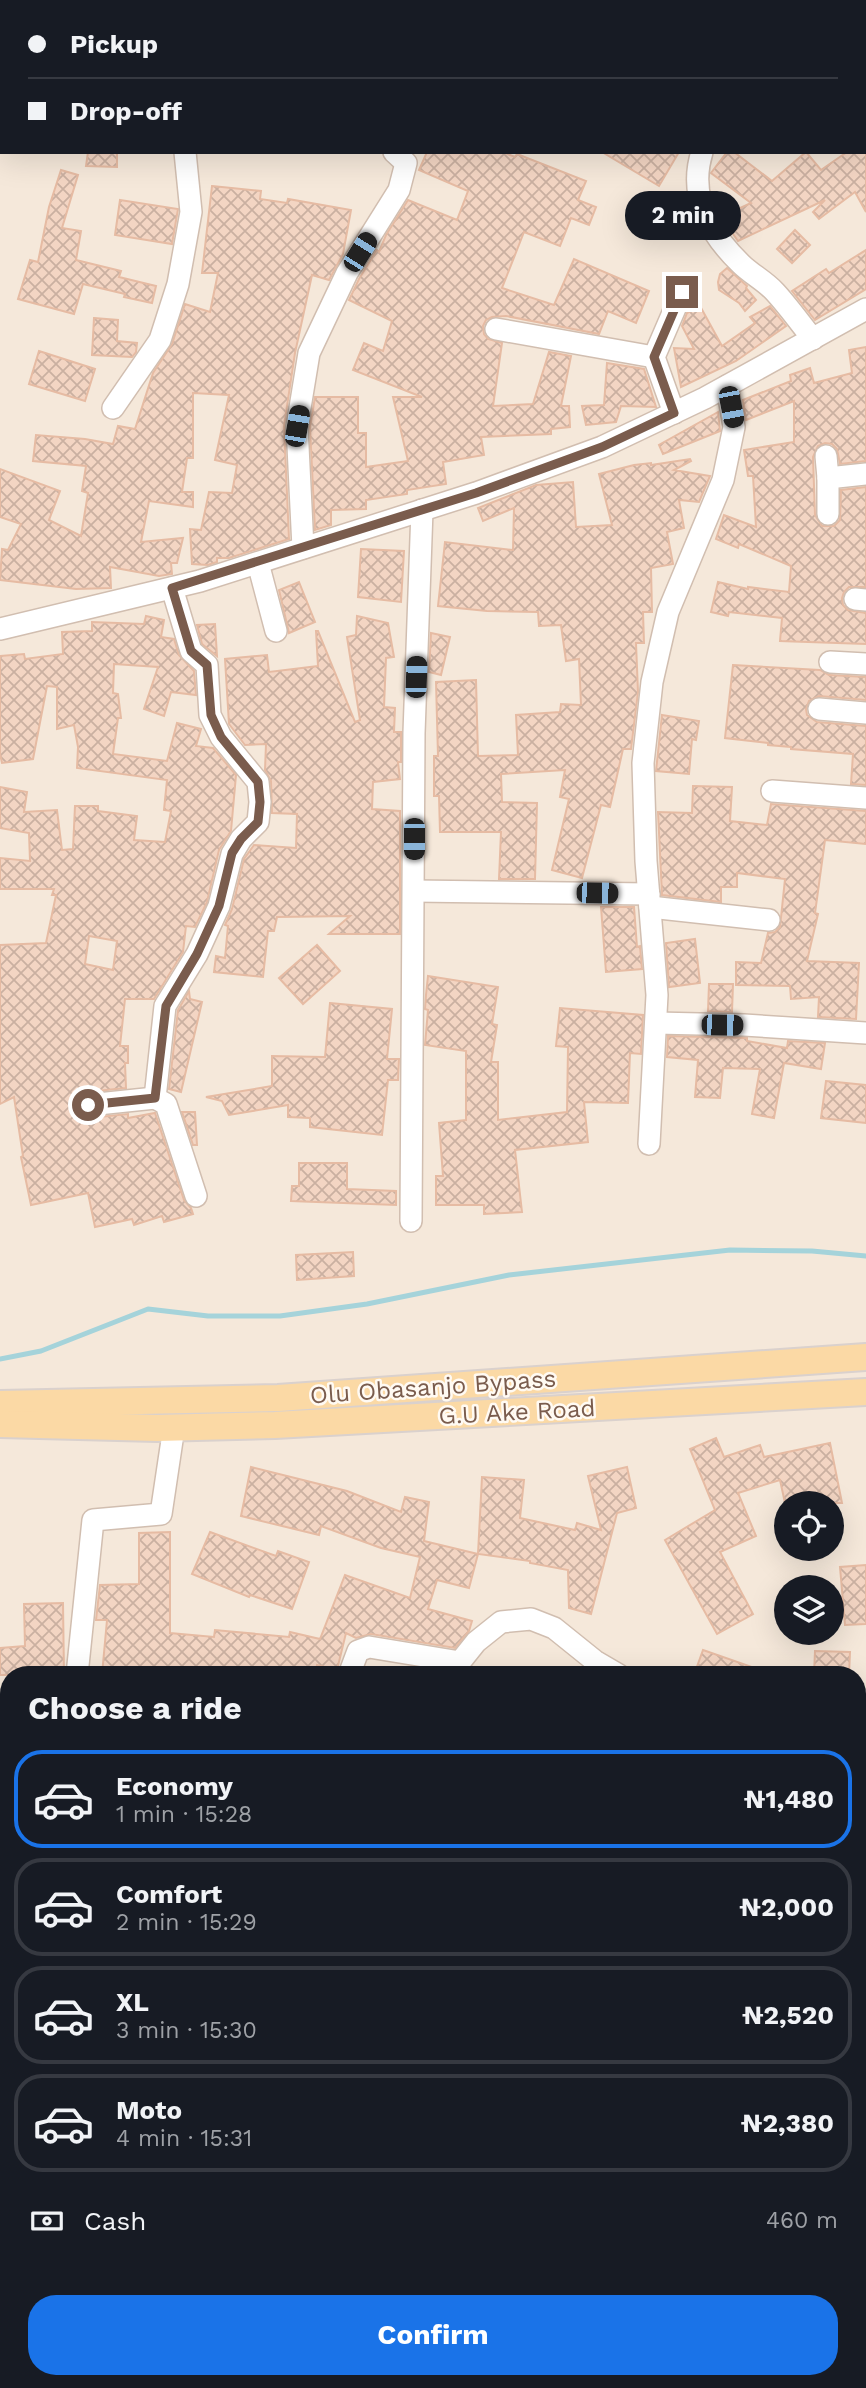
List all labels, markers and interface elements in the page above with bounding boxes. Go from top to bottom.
text: Pickup [70,29,158,59]
text: Drop-off [70,96,182,126]
callout: 2 min [624,190,740,240]
text: 2 min [652,202,714,229]
car [340,229,381,275]
route end [666,276,698,308]
car [717,384,746,430]
car [284,403,311,449]
car [405,656,428,698]
car [404,818,425,860]
car [576,882,619,904]
car [701,1014,744,1036]
route start [72,1089,104,1121]
street label: Olu Obasanjo Bypass [309,1364,557,1410]
street label: G.U Ake Road [438,1394,596,1430]
map controls [774,1491,844,1645]
button: locate [774,1491,844,1561]
button: layers [774,1575,844,1645]
text: Choose a ride [28,1689,242,1727]
icon: car [32,1768,95,1831]
text: Economy [116,1771,233,1801]
text: ₦1,480 [744,1784,834,1814]
text: 1 min · 15:28 [116,1801,252,1828]
icon: car [32,1876,95,1939]
text: Comfort [116,1879,222,1909]
text: ₦2,000 [740,1892,834,1922]
text: 2 min · 15:29 [116,1909,257,1936]
icon: car [32,1984,95,2047]
text: XL [116,1987,149,2017]
text: ₦2,520 [742,2000,834,2030]
text: 3 min · 15:30 [116,2017,257,2044]
icon: car [32,2092,95,2155]
text: Moto [116,2095,182,2125]
text: ₦2,380 [741,2108,834,2138]
text: 4 min · 15:31 [116,2125,252,2152]
icon: cash [28,2202,66,2240]
text: Cash [84,2206,146,2236]
text: 460 m [766,2207,838,2234]
button: Confirm [28,2295,838,2375]

